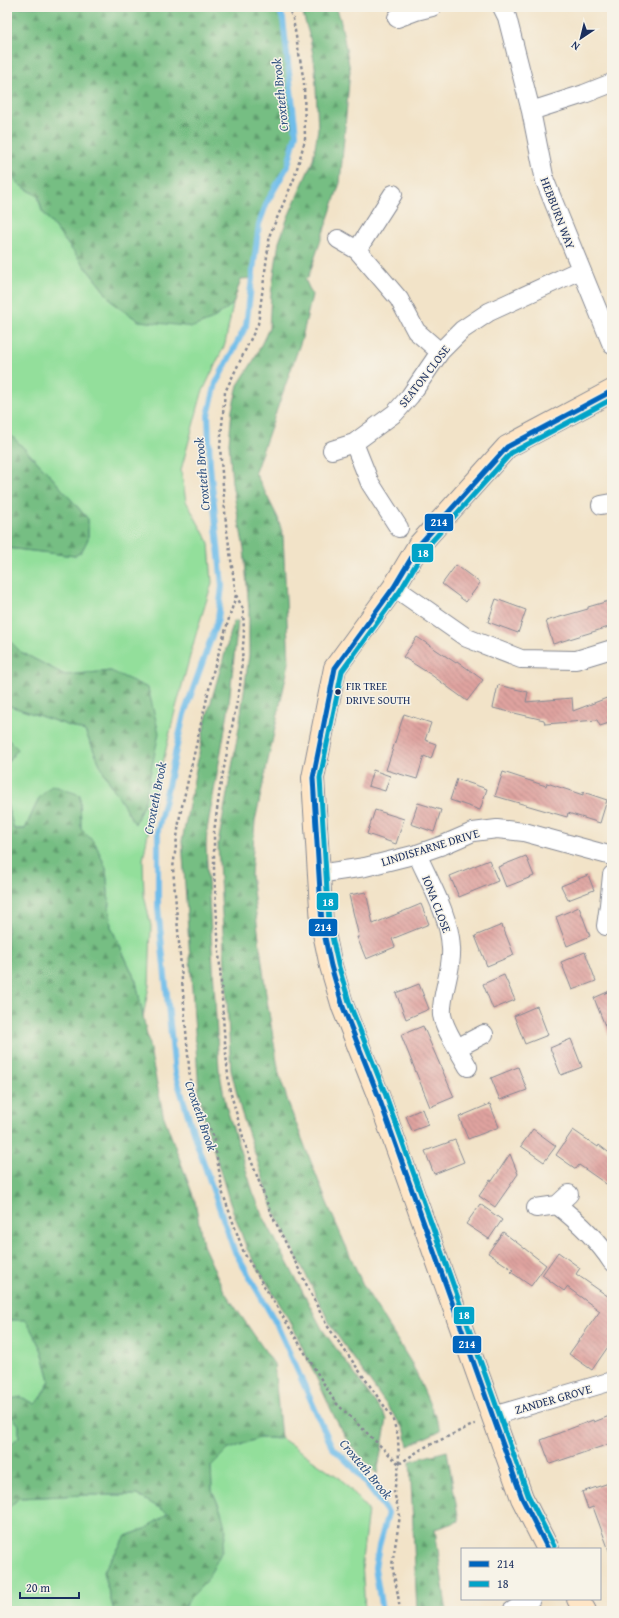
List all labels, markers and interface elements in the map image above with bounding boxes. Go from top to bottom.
north arrow [561,18,601,58]
text: N [567,37,583,55]
water label: Croxteth Brook [267,57,293,133]
street label: HEBBURN WAY [537,175,579,251]
street label: SEATON CLOSE [394,341,454,411]
water label: Croxteth Brook [189,437,215,511]
line badge: 214 [424,513,454,532]
text: 214 [430,514,448,530]
line badge: 18 [411,543,434,563]
text: 18 [417,545,429,561]
place label: FIR TREE DRIVE SOUTH [346,678,410,708]
marker: FIR TREE DRIVE SOUTH [333,687,343,697]
water label: Croxteth Brook [139,760,171,836]
street label: LINDISFARNE DRIVE [379,824,481,870]
street label: IONA CLOSE [418,873,456,935]
line badge: 18 [316,892,339,911]
text: 18 [322,894,334,910]
line badge: 214 [308,918,338,937]
text: 214 [314,919,332,935]
water label: Croxteth Brook [180,1078,222,1154]
line badge: 18 [453,1306,475,1325]
text: 18 [458,1307,470,1323]
line badge: 214 [452,1335,482,1354]
text: 214 [458,1336,476,1352]
street label: ZANDER GROVE [513,1380,593,1418]
water label: Croxteth Brook [335,1435,397,1503]
legend [461,1548,601,1600]
text: 214 [497,1555,515,1572]
scale bar [20,1574,79,1600]
text: 18 [497,1575,509,1592]
text: 20 m [26,1579,50,1596]

